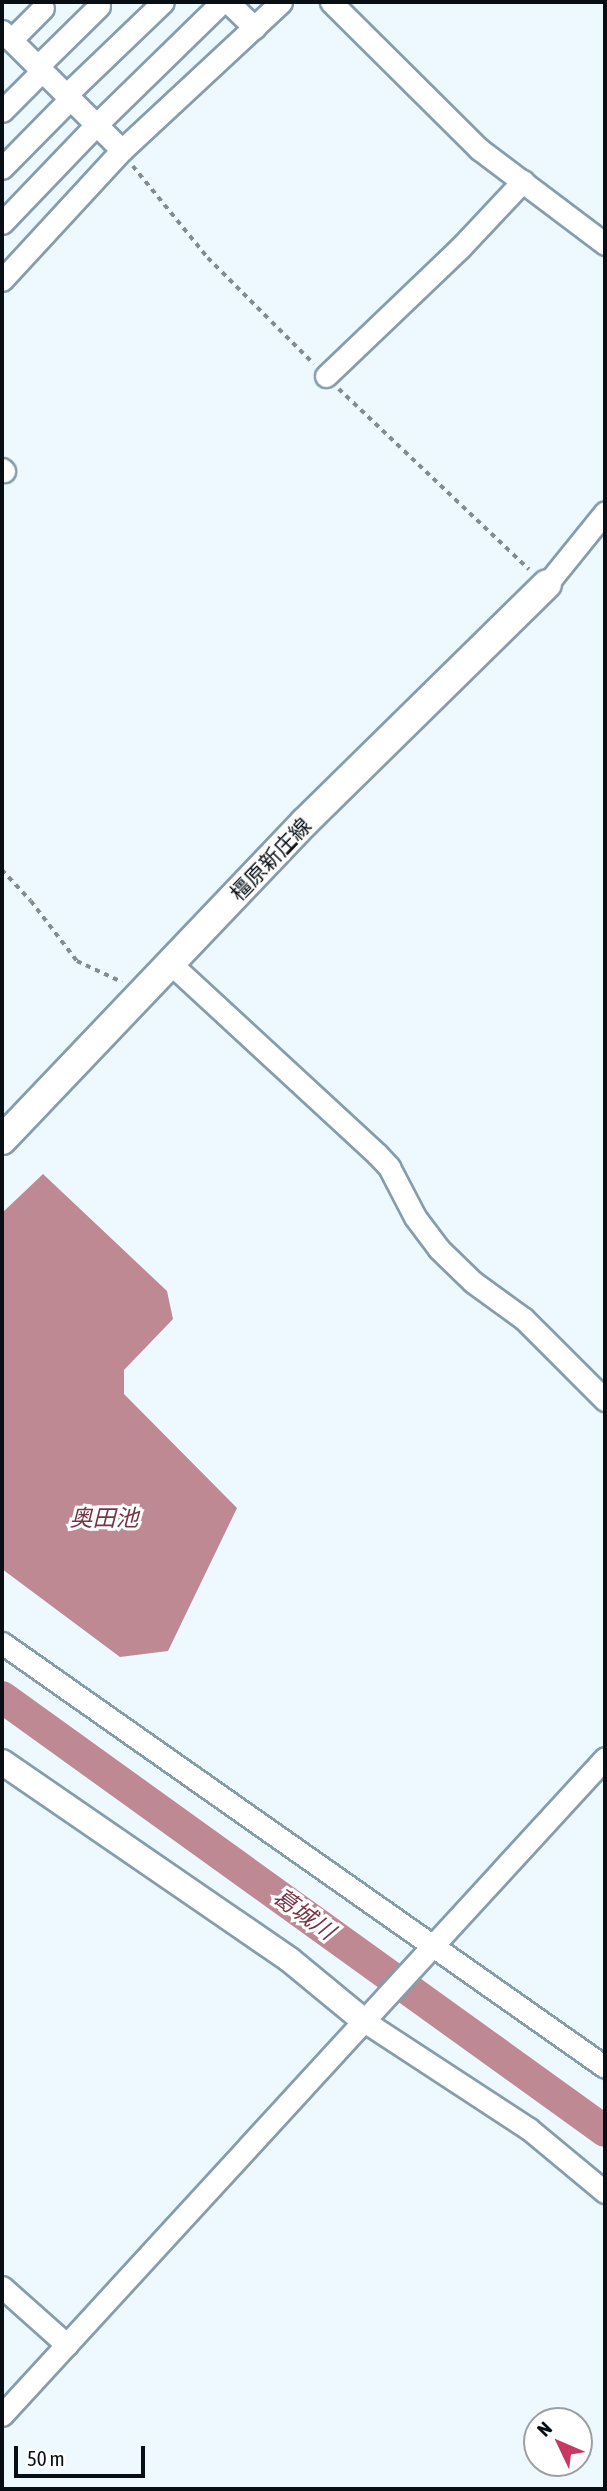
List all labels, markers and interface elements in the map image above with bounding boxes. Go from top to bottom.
street label: 橿原新庄線 [224,812,316,906]
water label: 奥田池 [70,1504,138,1532]
water label: 葛城川 [268,1883,340,1945]
north arrow [523,2407,593,2477]
text: N [533,2417,556,2440]
scale bar [18,2432,149,2476]
text: 50 m [27,2446,65,2470]

